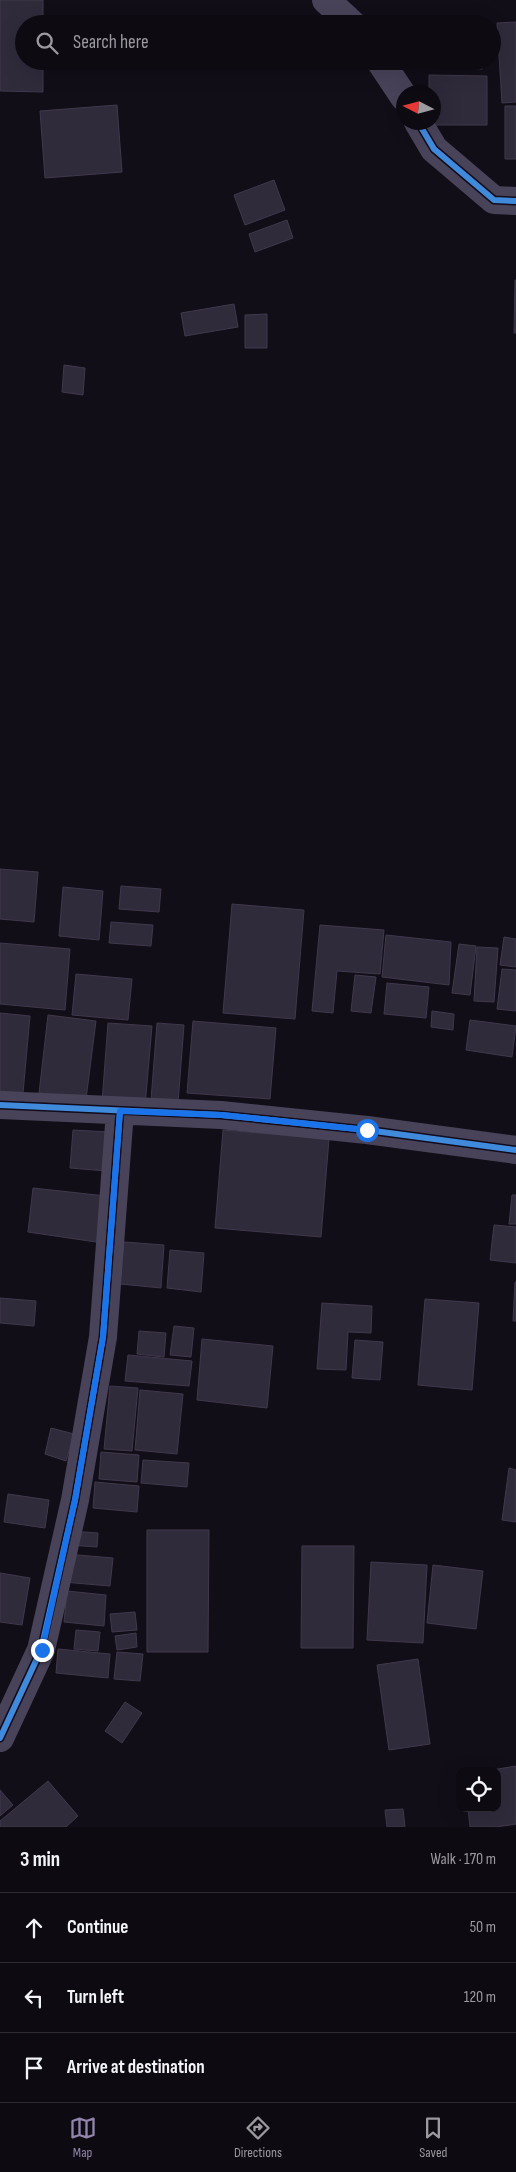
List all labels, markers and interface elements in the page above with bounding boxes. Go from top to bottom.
search box [15,15,501,70]
icon: search [33,29,61,57]
text: Search here [73,31,149,54]
north arrow [396,85,441,130]
route start [356,1119,379,1142]
route end [31,1639,54,1662]
map controls [456,1767,501,1812]
button: locate [456,1767,501,1812]
text: 3 min [20,1847,60,1872]
text: Walk · 170 m [431,1850,496,1869]
icon: ahead [20,1914,48,1942]
text: Continue [67,1916,128,1939]
text: 50 m [470,1918,496,1937]
icon: left [20,1984,48,2012]
text: Turn left [67,1986,124,2009]
text: 120 m [464,1988,496,2007]
icon: arrive [20,2054,48,2082]
text: Arrive at destination [67,2056,205,2079]
tab: Map [69,2114,97,2161]
tab: Directions [234,2114,282,2161]
tab: Saved [419,2114,447,2161]

